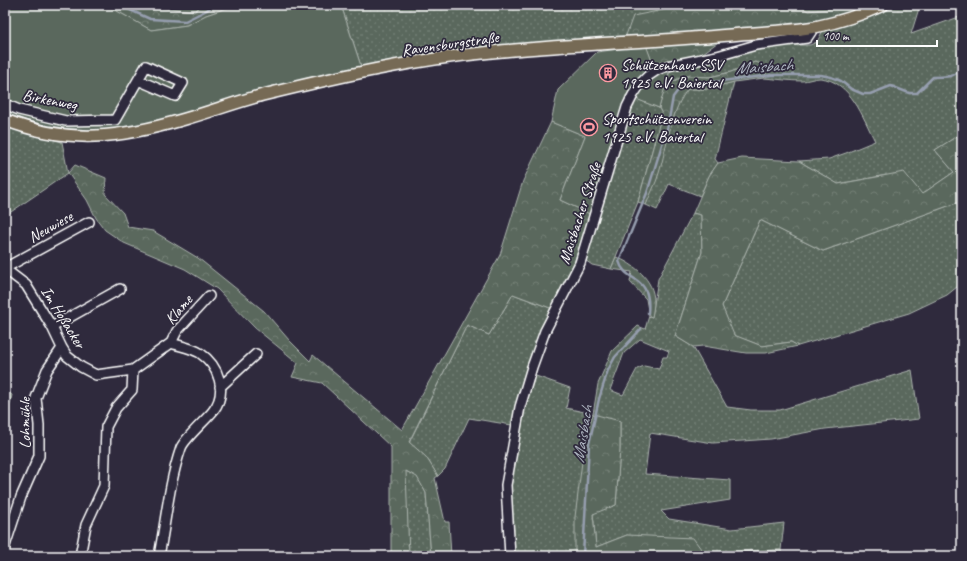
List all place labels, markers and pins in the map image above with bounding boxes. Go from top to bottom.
place label: Schützenhaus SSV 1925 e.V. Baiertal [621,55,725,93]
building icon: Schützenhaus SSV 1925 e.V. Baiertal [598,63,618,83]
place label: Sportschützenverein 1925 e.V. Baiertal [602,109,712,147]
sports icon: Sportschützenverein 1925 e.V. Baiertal [579,117,599,137]

